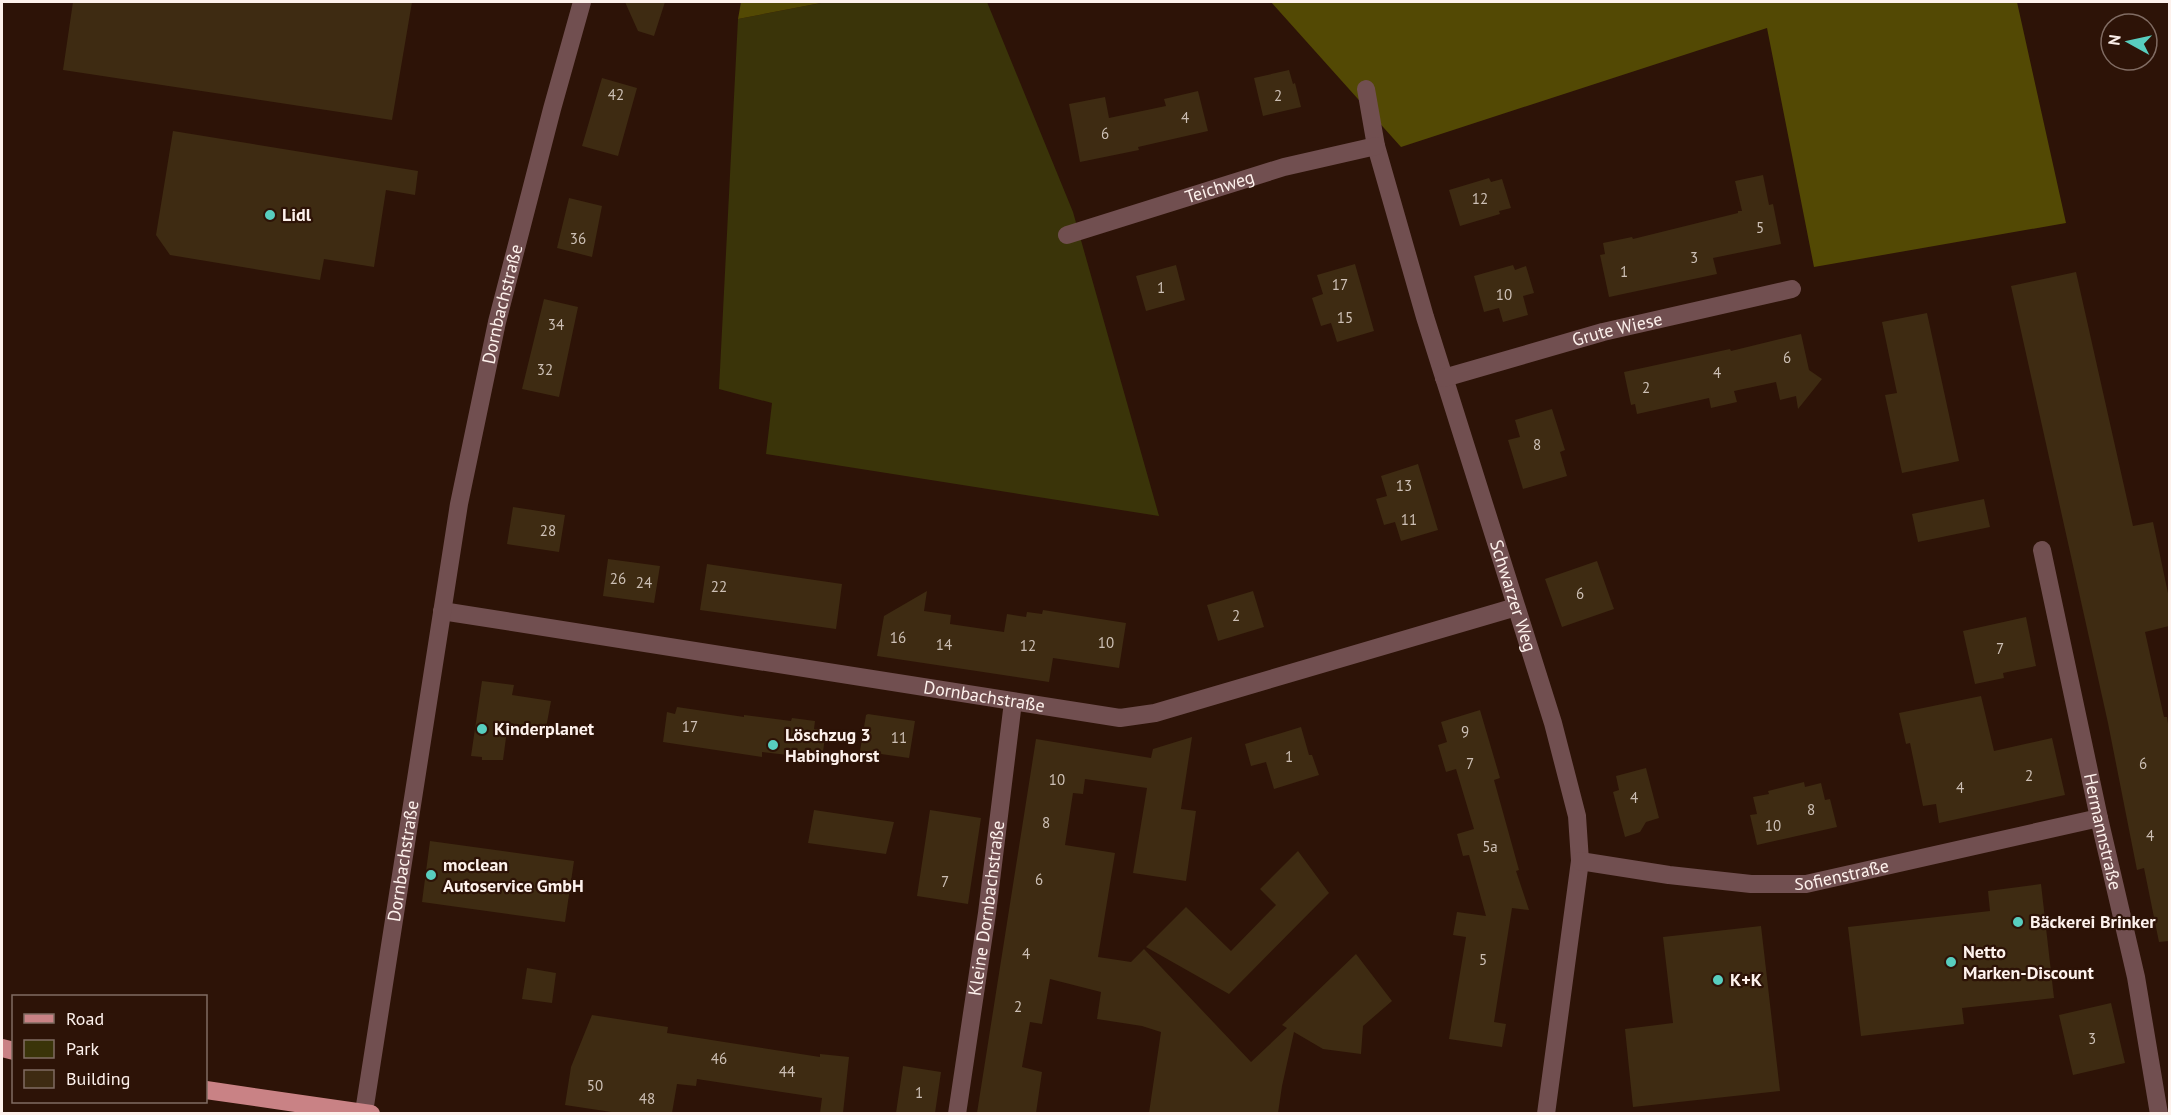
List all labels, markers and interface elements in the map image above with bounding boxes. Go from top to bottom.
north arrow [2099,12,2159,72]
text: N [2104,33,2125,47]
house number: 42 [608,85,624,104]
house number: 2 [1274,86,1282,105]
house number: 4 [1181,108,1189,127]
house number: 6 [1101,124,1109,143]
street label: Teichweg [1182,165,1257,208]
house number: 12 [1472,189,1488,208]
place label: Lidl [282,203,312,226]
marker: Lidl [263,208,277,222]
house number: 5 [1756,218,1764,237]
house number: 36 [570,229,586,248]
street label: Dornbachstraße [477,242,528,366]
house number: 3 [1690,248,1698,267]
house number: 1 [1620,262,1628,281]
house number: 17 [1332,275,1348,294]
house number: 1 [1157,278,1165,297]
house number: 10 [1496,285,1512,304]
street label: Grute Wiese [1569,307,1664,351]
house number: 15 [1337,308,1353,327]
house number: 34 [548,315,564,334]
house number: 6 [1783,348,1791,367]
house number: 32 [537,360,553,379]
house number: 4 [1713,363,1721,382]
house number: 2 [1642,378,1650,397]
house number: 8 [1533,435,1541,454]
house number: 13 [1396,476,1412,495]
house number: 11 [1401,510,1417,529]
house number: 28 [540,521,556,540]
street label: Schwarzer Weg [1485,537,1542,654]
house number: 26 [610,569,626,588]
house number: 24 [636,573,652,592]
house number: 22 [711,577,727,596]
house number: 6 [1576,584,1584,603]
house number: 2 [1232,606,1240,625]
house number: 16 [890,628,906,647]
house number: 10 [1098,633,1114,652]
house number: 14 [936,635,952,654]
house number: 12 [1020,636,1036,655]
house number: 7 [1996,639,2004,658]
street label: Dornbachstraße [922,675,1047,717]
place label: Kinderplanet [494,717,595,740]
house number: 17 [682,717,698,736]
marker: Kinderplanet [475,722,489,736]
house number: 9 [1461,722,1469,741]
place label: Löschzug 3 Habinghorst [785,723,880,767]
house number: 11 [891,728,907,747]
marker: Löschzug 3 Habinghorst [766,738,780,752]
house number: 1 [1285,747,1293,766]
house number: 7 [1466,754,1474,773]
house number: 6 [2139,754,2147,773]
house number: 2 [2025,766,2033,785]
house number: 10 [1049,770,1065,789]
street label: Hermannstraße [2079,771,2127,892]
house number: 4 [1956,778,1964,797]
house number: 4 [1630,788,1638,807]
street label: Dornbachstraße [382,799,424,923]
house number: 8 [1807,800,1815,819]
house number: 8 [1042,813,1050,832]
house number: 10 [1765,816,1781,835]
street label: Kleine Dornbachstraße [963,819,1009,997]
house number: 4 [2146,826,2154,845]
house number: 5a [1482,837,1498,856]
place label: moclean Autoservice GmbH [443,853,584,897]
street label: Sofienstraße [1794,854,1891,895]
marker: moclean Autoservice GmbH [424,868,438,882]
house number: 6 [1035,870,1043,889]
house number: 7 [941,872,949,891]
place label: Bäckerei Brinker [2030,910,2156,933]
marker: Bäckerei Brinker [2011,915,2025,929]
place label: Netto Marken-Discount [1963,940,2094,984]
house number: 4 [1022,944,1030,963]
house number: 5 [1479,950,1487,969]
marker: Netto Marken-Discount [1944,955,1958,969]
place label: K+K [1730,968,1762,991]
marker: K+K [1711,973,1725,987]
legend [12,995,207,1103]
house number: 2 [1014,997,1022,1016]
text: Road [66,1007,104,1030]
house number: 3 [2088,1029,2096,1048]
text: Park [66,1037,99,1060]
house number: 46 [711,1049,727,1068]
house number: 44 [779,1062,795,1081]
text: Building [66,1067,130,1090]
house number: 50 [587,1076,603,1095]
house number: 1 [915,1083,923,1102]
house number: 48 [639,1089,655,1108]

